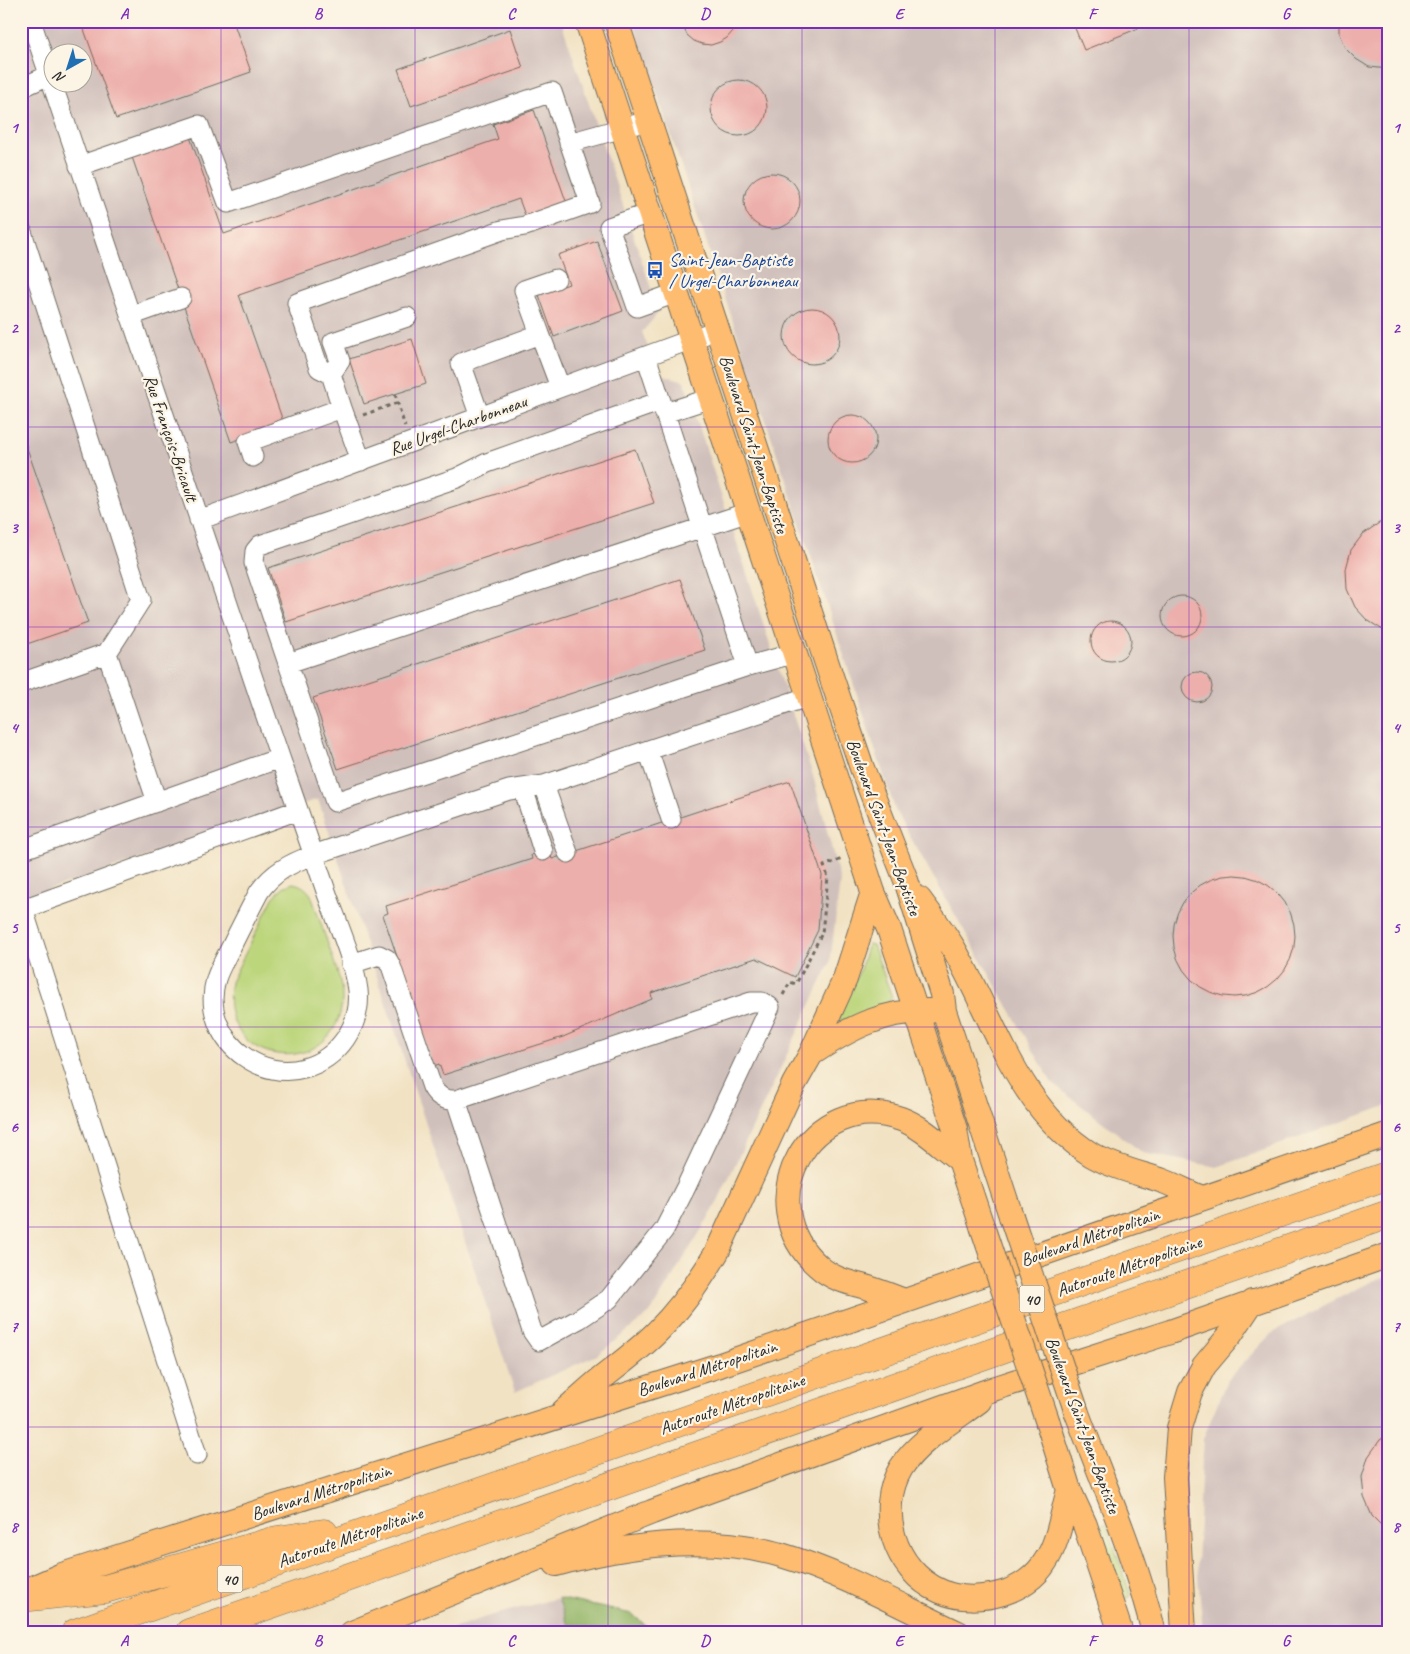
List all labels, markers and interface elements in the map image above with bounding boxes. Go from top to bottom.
text: A [120,4,130,24]
text: B [314,4,324,24]
text: C [507,4,517,24]
text: D [700,4,711,24]
text: E [895,4,906,24]
text: F [1088,4,1099,24]
text: G [1282,4,1292,24]
north arrow [42,42,92,92]
text: N [50,67,69,87]
text: 1 [10,118,19,138]
text: 1 [1392,118,1401,138]
place label: Saint-Jean-Baptiste / Urgel-Charbonneau [669,249,799,292]
bus stop icon: Saint-Jean-Baptiste / Urgel-Charbonneau [645,260,665,280]
text: 2 [10,318,19,338]
text: 2 [1392,318,1401,338]
street label: Boulevard Saint-Jean-Baptiste [715,352,794,537]
street label: Rue François-Bricault [139,372,204,506]
street label: Rue Urgel-Charbonneau [386,390,531,460]
text: 3 [10,518,19,538]
text: 3 [1392,518,1401,538]
text: 4 [10,718,19,738]
text: 4 [1392,718,1401,738]
street label: Boulevard Saint-Jean-Baptiste [842,736,927,919]
text: 5 [11,918,20,938]
text: 5 [1393,918,1402,938]
text: 6 [10,1117,19,1137]
text: 6 [1392,1117,1401,1137]
street label: Boulevard Métropolitain [1018,1203,1163,1271]
street label: Autoroute Métropolitaine [1054,1231,1205,1301]
road number: 40 [1020,1286,1044,1312]
text: 7 [10,1317,19,1337]
text: 7 [1392,1317,1401,1337]
street label: Boulevard Saint-Jean-Baptiste [1041,1334,1126,1517]
street label: Boulevard Métropolitain [634,1335,780,1401]
street label: Autoroute Métropolitaine [657,1369,808,1439]
street label: Boulevard Métropolitain [248,1459,394,1525]
street label: Autoroute Métropolitaine [275,1502,426,1572]
text: 8 [10,1517,19,1537]
text: 8 [1392,1517,1401,1537]
road number: 40 [218,1566,242,1592]
text: A [120,1631,130,1651]
text: B [314,1631,324,1651]
text: C [507,1631,517,1651]
text: D [700,1631,711,1651]
text: E [895,1631,906,1651]
text: F [1088,1631,1099,1651]
text: G [1282,1631,1292,1651]

